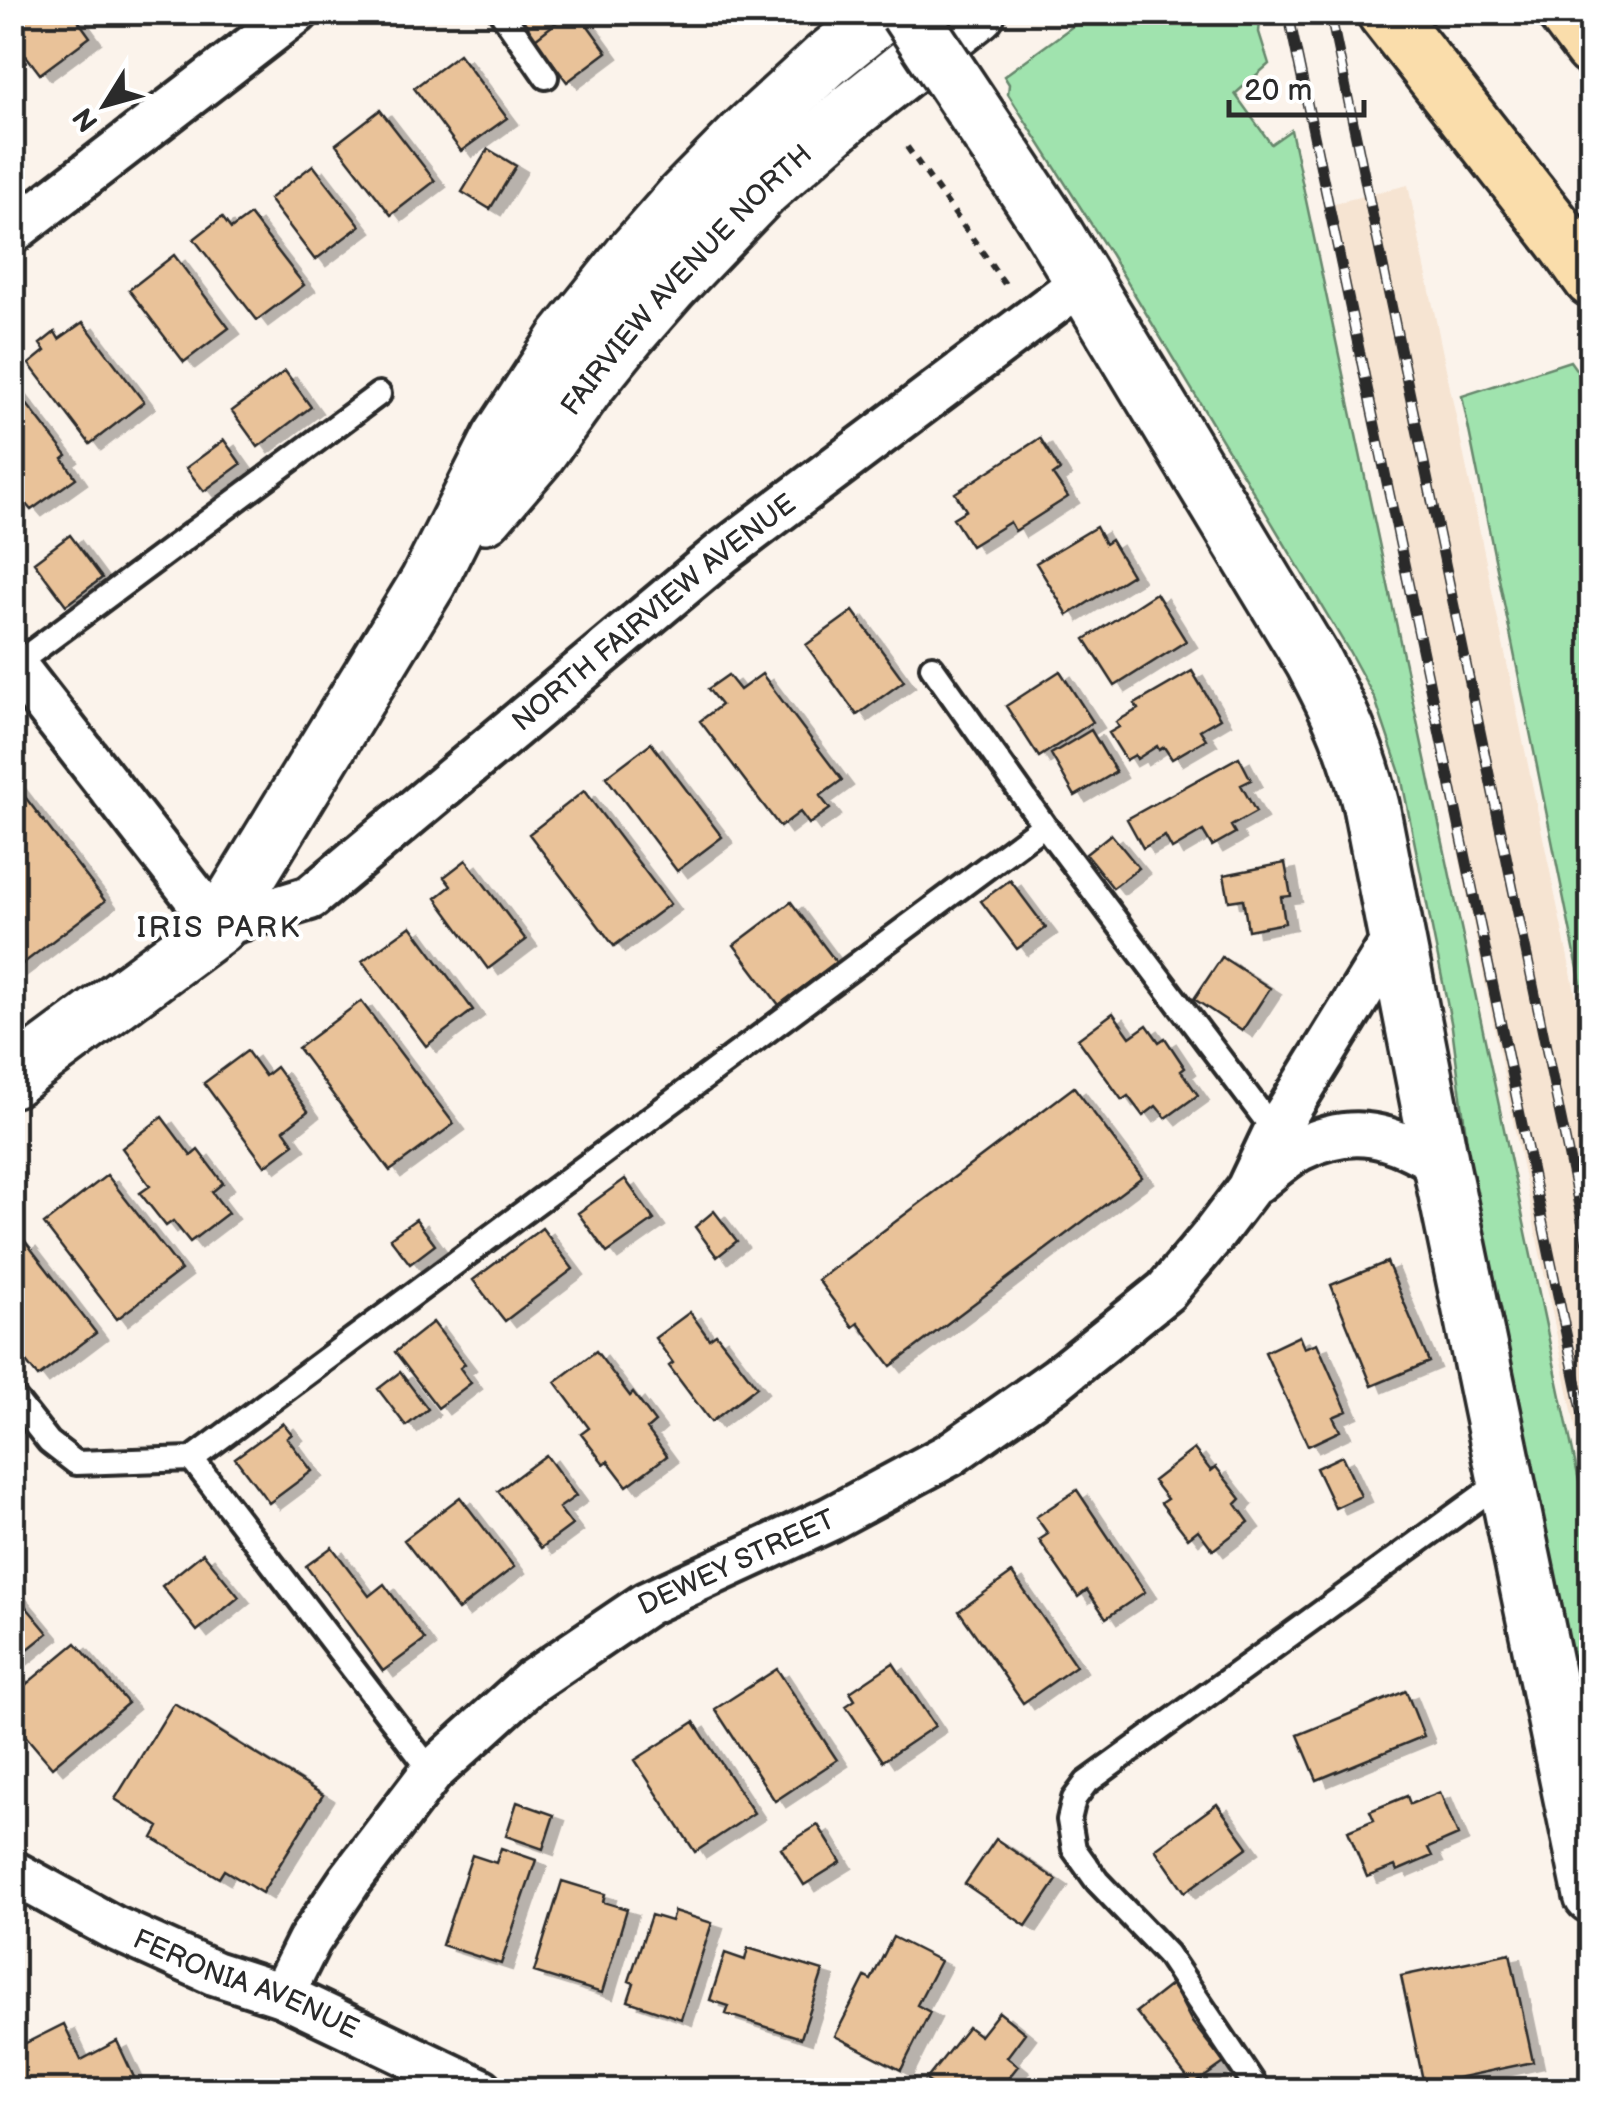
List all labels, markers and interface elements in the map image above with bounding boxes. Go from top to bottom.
north arrow [55,55,155,155]
scale bar [1229,55,1364,117]
text: 20 m [1244,73,1312,109]
text: N [67,101,106,137]
street label: FAIRVIEW AVENUE NORTH [554,138,818,422]
street label: NORTH FAIRVIEW AVENUE [506,487,802,738]
district label: IRIS PARK [137,910,301,946]
street label: DEWEY STREET [633,1502,840,1622]
street label: FERONIA AVENUE [128,1922,364,2046]

